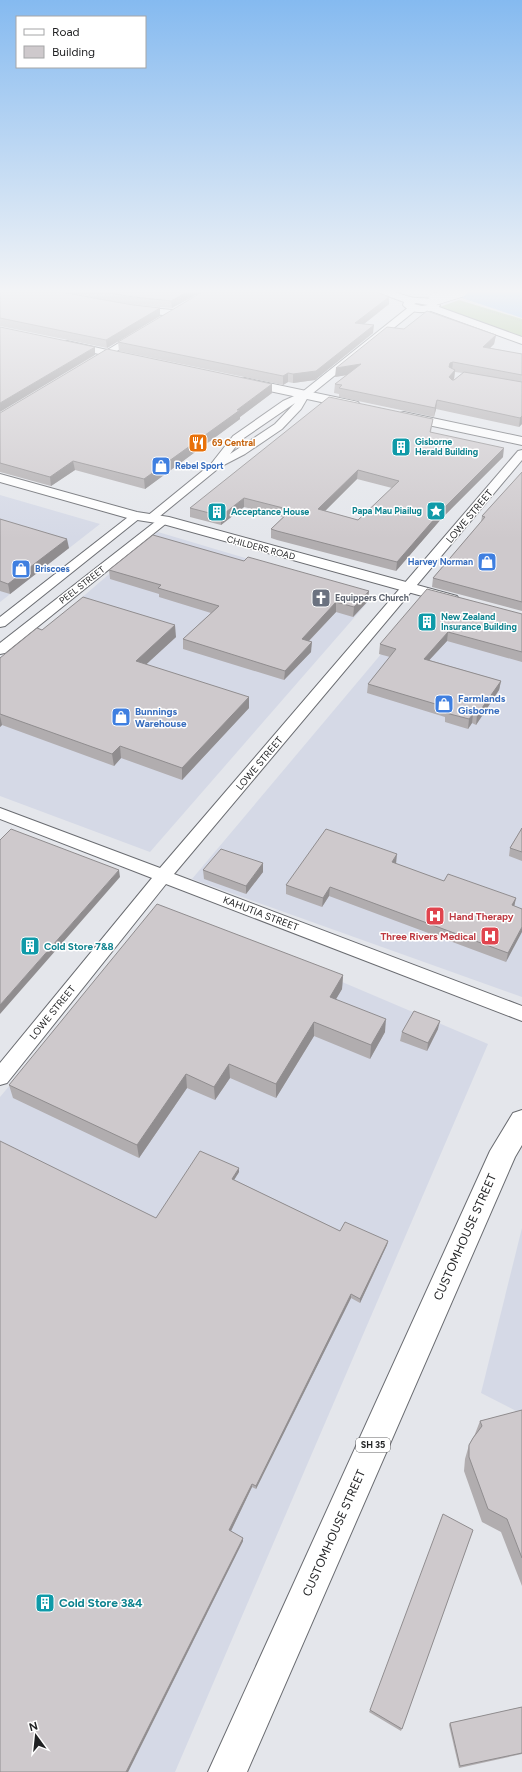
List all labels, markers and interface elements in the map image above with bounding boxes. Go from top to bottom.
legend [16,16,146,68]
text: Road [52,25,80,39]
text: Building [52,45,95,59]
restaurant icon: 69 Central [187,432,209,454]
building icon: Gisborne Herald Building [390,436,412,458]
place label: Gisborne Herald Building [415,436,478,457]
place label: 69 Central [212,437,255,448]
shop icon: Rebel Sport [150,455,172,477]
place label: Rebel Sport [175,460,224,471]
street label: LOWE STREET [443,487,496,546]
place icon: Papa Mau Piailug [425,500,447,522]
building icon: Acceptance House [206,501,228,523]
place label: Papa Mau Piailug [352,505,422,516]
place label: Acceptance House [231,506,309,517]
street label: CHILDERS ROAD [226,533,296,562]
shop icon: Harvey Norman [476,551,498,573]
place label: Harvey Norman [408,556,473,567]
shop icon: Briscoes [10,558,32,580]
place label: Briscoes [35,563,71,574]
street label: PEEL STREET [57,563,107,606]
church icon: Equippers Church [310,587,332,609]
place label: Equippers Church [335,592,409,603]
building icon: New Zealand Insurance Building [416,611,438,633]
place label: New Zealand Insurance Building [441,611,517,632]
place label: Farmlands Gisborne [458,692,506,717]
shop icon: Farmlands Gisborne [433,693,455,715]
place label: Bunnings Warehouse [135,705,187,730]
shop icon: Bunnings Warehouse [110,706,132,728]
street label: LOWE STREET [233,734,286,793]
street label: KAHUTIA STREET [221,893,301,934]
hospital icon: Hand Therapy [424,905,446,927]
place label: Hand Therapy [449,910,514,923]
hospital icon: Three Rivers Medical [479,925,501,947]
place label: Three Rivers Medical [380,930,476,943]
building icon: Cold Store 7&8 [19,935,41,957]
place label: Cold Store 7&8 [44,940,114,953]
street label: LOWE STREET [27,982,78,1042]
street label: CUSTOMHOUSE STREET [431,1171,499,1303]
road number: SH 35 [356,1438,390,1452]
street label: CUSTOMHOUSE STREET [300,1467,368,1599]
building icon: Cold Store 3&4 [34,1592,56,1614]
place label: Cold Store 3&4 [59,1596,143,1610]
north arrow [16,1716,56,1756]
text: N [28,1719,39,1734]

